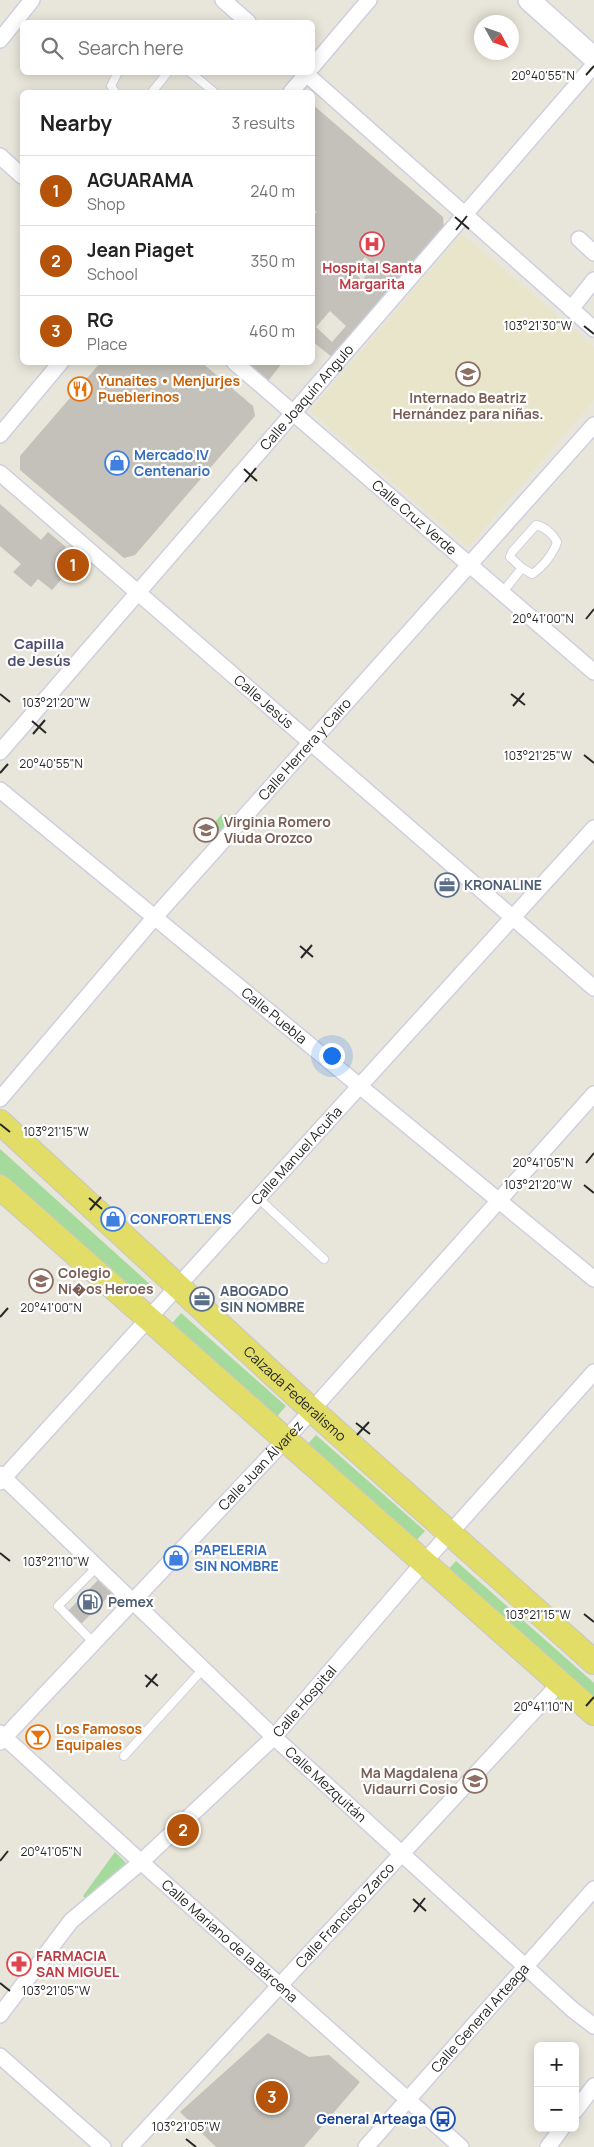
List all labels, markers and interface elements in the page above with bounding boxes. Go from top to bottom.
north arrow [474,15,519,60]
search box [20,20,315,75]
icon: search [38,34,66,62]
text: Search here [78,35,184,61]
text: 20°40'55"N [511,67,575,84]
text: Nearby [40,109,112,137]
text: 3 results [232,112,295,134]
text: AGUARAMA [87,167,193,193]
text: 1 [52,180,60,202]
text: 240 m [250,180,295,202]
text: Shop [87,193,125,215]
hospital icon: Hospital Santa Margarita [359,231,385,257]
text: Jean Piaget [87,237,194,263]
text: 2 [51,250,61,272]
text: 350 m [250,250,295,272]
place label: Hospital Santa Margarita [322,258,422,293]
text: School [87,263,138,285]
text: RG [87,307,113,333]
text: 103°21'30"W [504,317,573,334]
text: 3 [51,320,61,342]
text: 460 m [249,320,295,342]
text: Place [87,333,127,355]
street label: Calle Joaquín Angulo [255,340,358,454]
school or university icon: Internado Beatriz Hernández para niñas. [455,361,481,387]
place label: Yunaites • Menjurjes Pueblerinos [98,371,240,406]
restaurant icon: Yunaites • Menjurjes Pueblerinos [67,376,93,402]
place label: Internado Beatriz Hernández para niñas. [392,388,544,423]
place label: Mercado IV Centenario [134,445,211,480]
shop icon: Mercado IV Centenario [104,450,130,476]
street label: Calle Cruz Verde [368,475,461,559]
pin: 1 [57,546,89,584]
text: 20°41'00"N [512,610,574,627]
district label: Capilla de Jesús [7,633,71,671]
street label: Calle Jesús [230,670,298,732]
text: 103°21'20"W [22,694,91,711]
street label: Calle Herrera y Cairo [254,694,355,804]
text: 103°21'25"W [504,747,573,764]
text: 20°40'55"N [19,755,83,772]
place label: Virginia Romero Viuda Orozco [224,812,331,847]
school or university icon: Virginia Romero Viuda Orozco [193,817,219,843]
office icon: KRONALINE [434,872,460,898]
place label: KRONALINE [464,875,542,894]
street label: Calle Puebla [238,983,311,1048]
your location [319,1043,345,1069]
street label: Calle Manuel Acuña [246,1102,346,1209]
text: 103°21'15"W [23,1123,90,1140]
text: 20°41'05"N [512,1154,574,1171]
text: 103°21'20"W [504,1176,573,1193]
shop icon: CONFORTLENS [100,1206,126,1232]
place label: CONFORTLENS [130,1209,231,1228]
place label: Colegio Ni�os Heroes [58,1263,154,1298]
school or university icon: Colegio Ni�os Heroes [28,1268,54,1294]
place label: ABOGADO SIN NOMBRE [220,1281,305,1316]
office icon: ABOGADO SIN NOMBRE [189,1286,215,1312]
text: 20°41'00"N [20,1299,82,1316]
street label: Calzada Federalismo [240,1342,351,1445]
street label: Calle Juan Álvarez [214,1416,307,1514]
place label: PAPELERIA SIN NOMBRE [194,1540,279,1575]
shop icon: PAPELERIA SIN NOMBRE [163,1545,189,1571]
text: 103°21'10"W [23,1553,90,1570]
fuel station icon: Pemex [77,1589,103,1615]
place label: Pemex [108,1592,154,1611]
text: 103°21'15"W [505,1606,572,1623]
street label: Calle Hospital [268,1661,340,1741]
text: 20°41'10"N [514,1698,572,1715]
place label: Los Famosos Equipales [56,1719,142,1754]
bar icon: Los Famosos Equipales [25,1724,51,1750]
street label: Calle Mezquitán [281,1742,371,1826]
place label: Ma Magdalena Vidaurri Cosio [361,1763,458,1798]
school or university icon: Ma Magdalena Vidaurri Cosio [462,1768,488,1794]
pin: 2 [167,1811,199,1849]
text: 20°41'05"N [20,1843,82,1860]
street label: Calle Francisco Zarco [291,1858,398,1972]
street label: Calle Mariano de la Bárcena [158,1875,302,2007]
place label: FARMACIA SAN MIGUEL [36,1946,120,1981]
pharmacy icon: FARMACIA SAN MIGUEL [6,1951,32,1977]
street label: Calle General Arteaga [426,1959,533,2076]
text: 103°21'05"W [22,1982,91,1999]
map controls [534,2042,579,2132]
button: + [534,2042,579,2087]
pin: 3 [256,2078,288,2116]
button: − [534,2087,579,2132]
bus stop icon: General Arteaga [430,2106,456,2132]
place label: General Arteaga [317,2109,426,2128]
text: 103°21'05"W [152,2118,221,2135]

